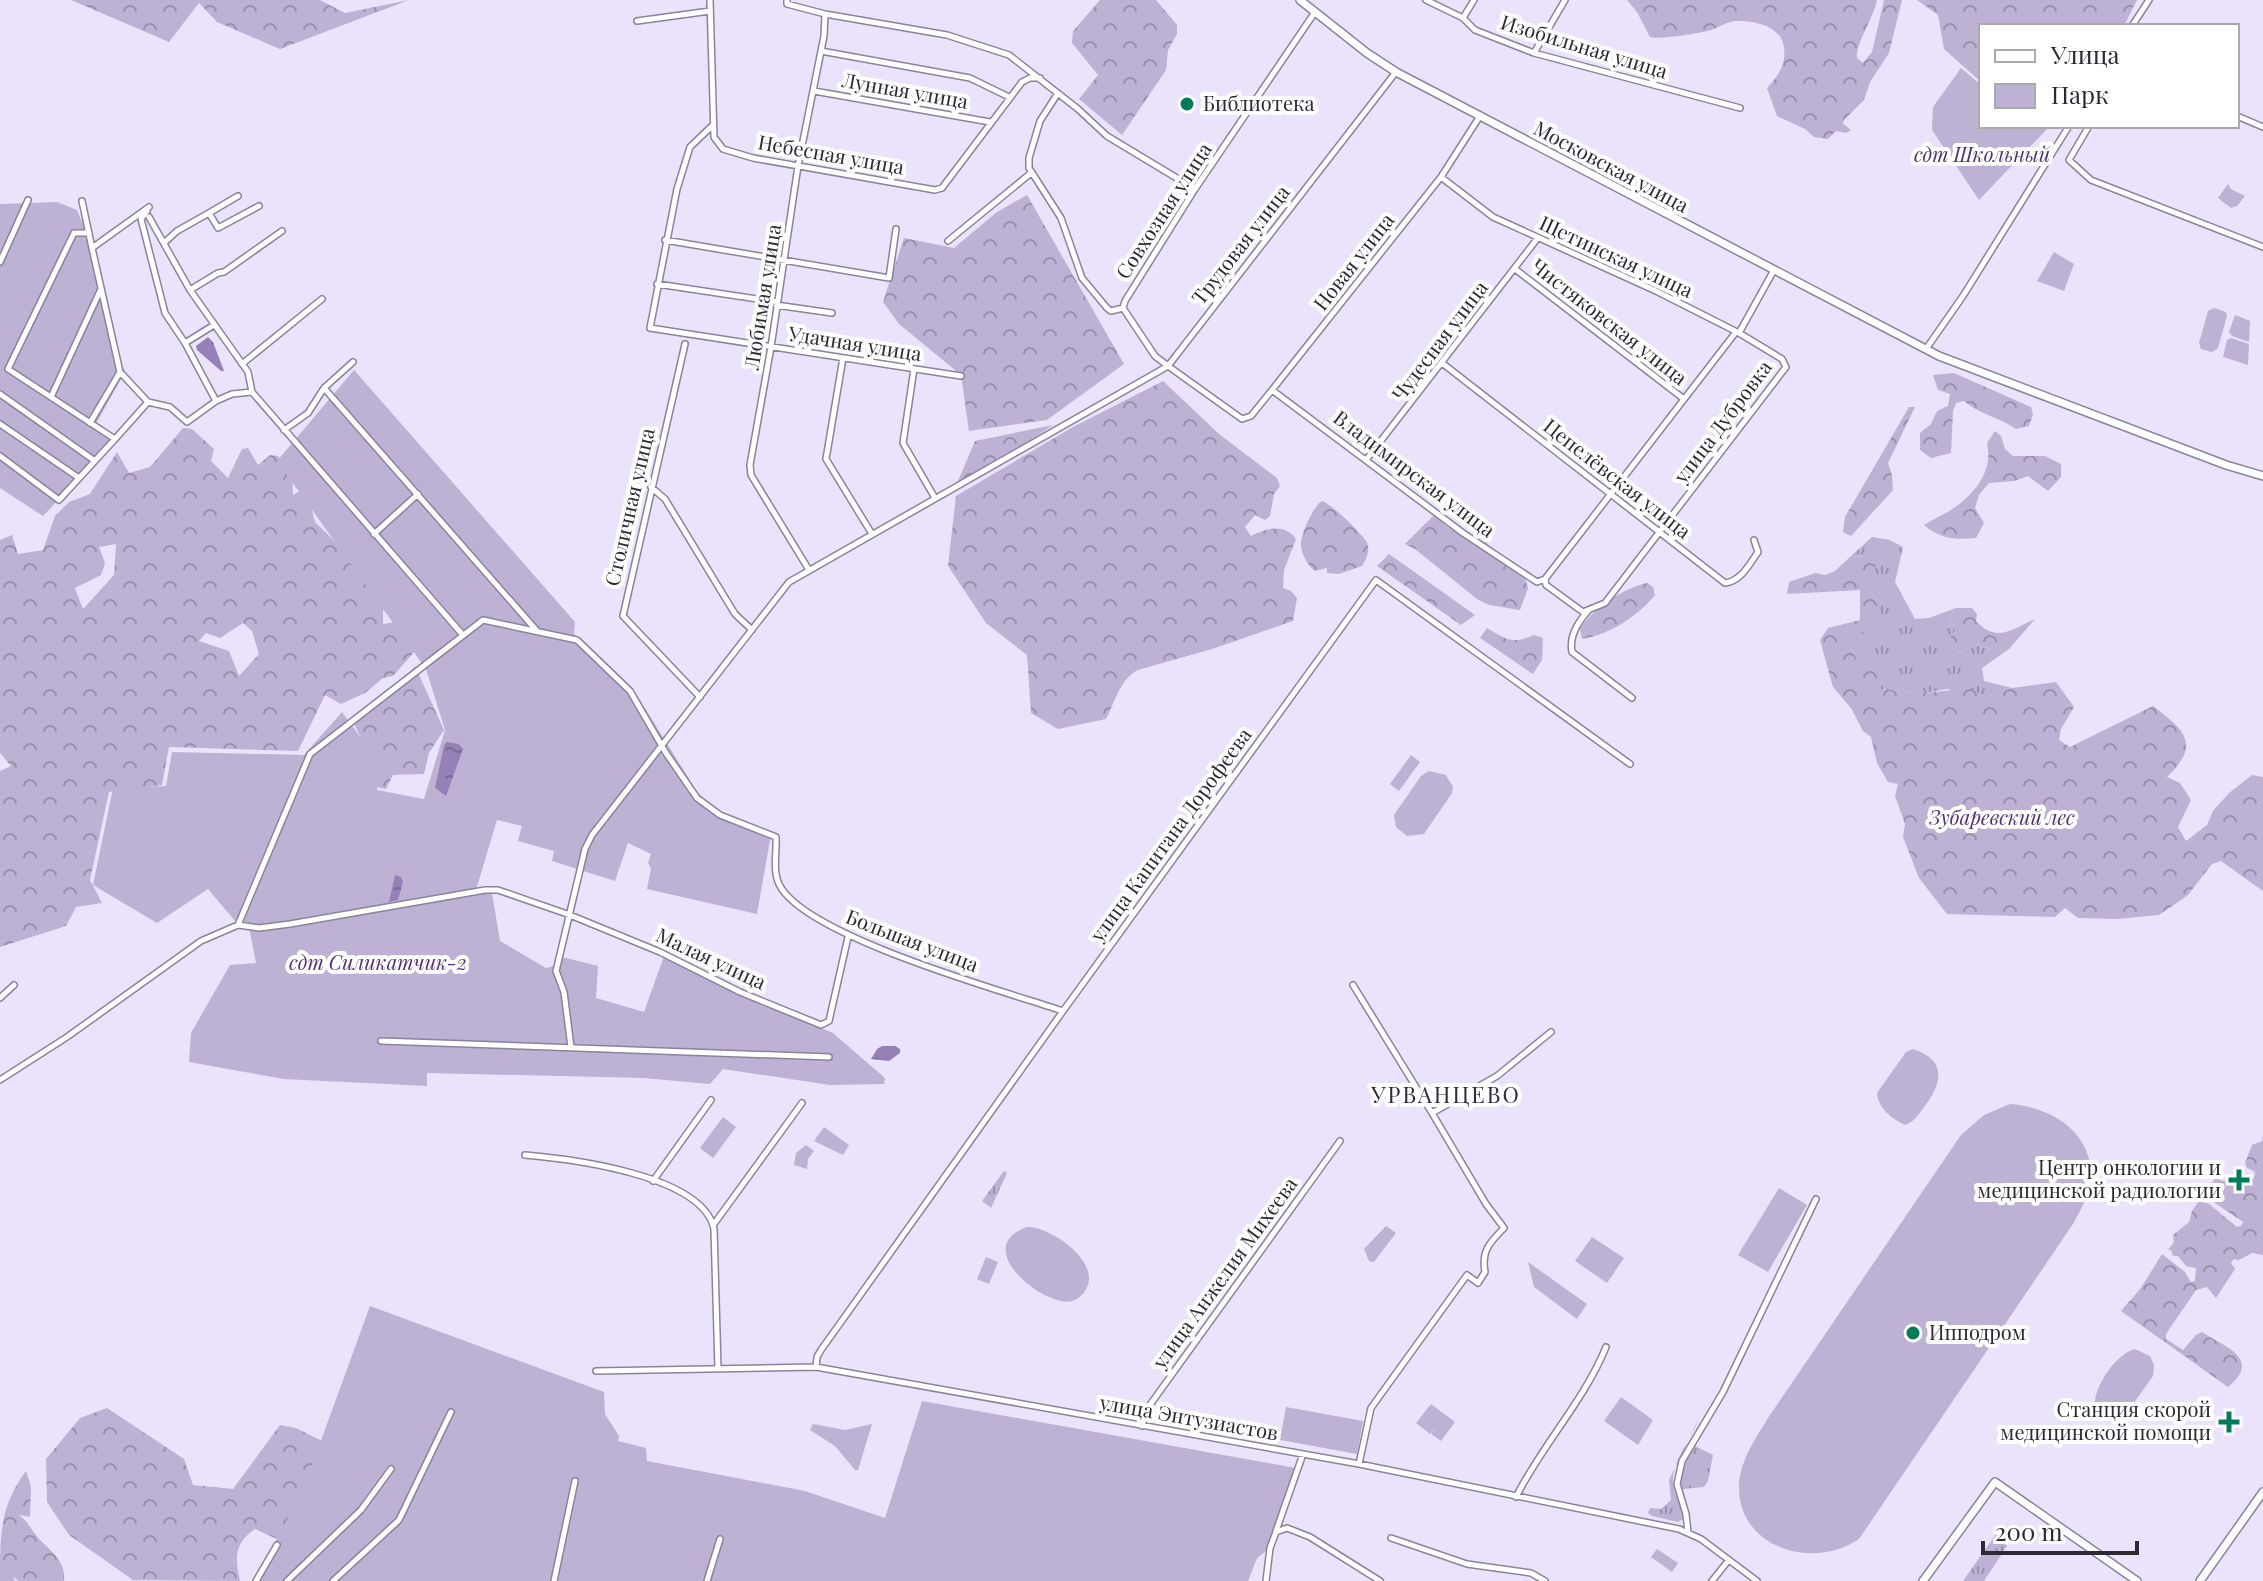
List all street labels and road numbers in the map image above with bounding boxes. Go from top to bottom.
street label: Изобильная улица [1498,7,1671,84]
street label: Лунная улица [839,65,971,114]
street label: Московская улица [1530,113,1694,218]
street label: Небесная улица [756,127,906,180]
street label: Совхозная улица [1109,137,1217,284]
street label: Трудовая улица [1185,179,1295,309]
street label: Новая улица [1306,207,1399,315]
street label: Щетинская улица [1536,208,1698,303]
street label: Любимая улица [737,222,786,373]
street label: Чистяковская улица [1526,251,1694,390]
street label: Чудесная улица [1385,274,1493,406]
street label: Удачная улица [786,319,924,366]
street label: улица Дубровка [1666,354,1777,489]
street label: Владимирская улица [1329,403,1501,542]
street label: Цепелёвская улица [1539,412,1697,544]
street label: Столичная улица [597,425,660,588]
street label: улица Капитана Дорофеева [1082,722,1257,947]
street label: Большая улица [842,902,983,977]
street label: Малая улица [652,920,771,995]
street label: улица Анжелия Михеева [1145,1171,1302,1374]
street label: улица Энтузиастов [1097,1387,1281,1446]

